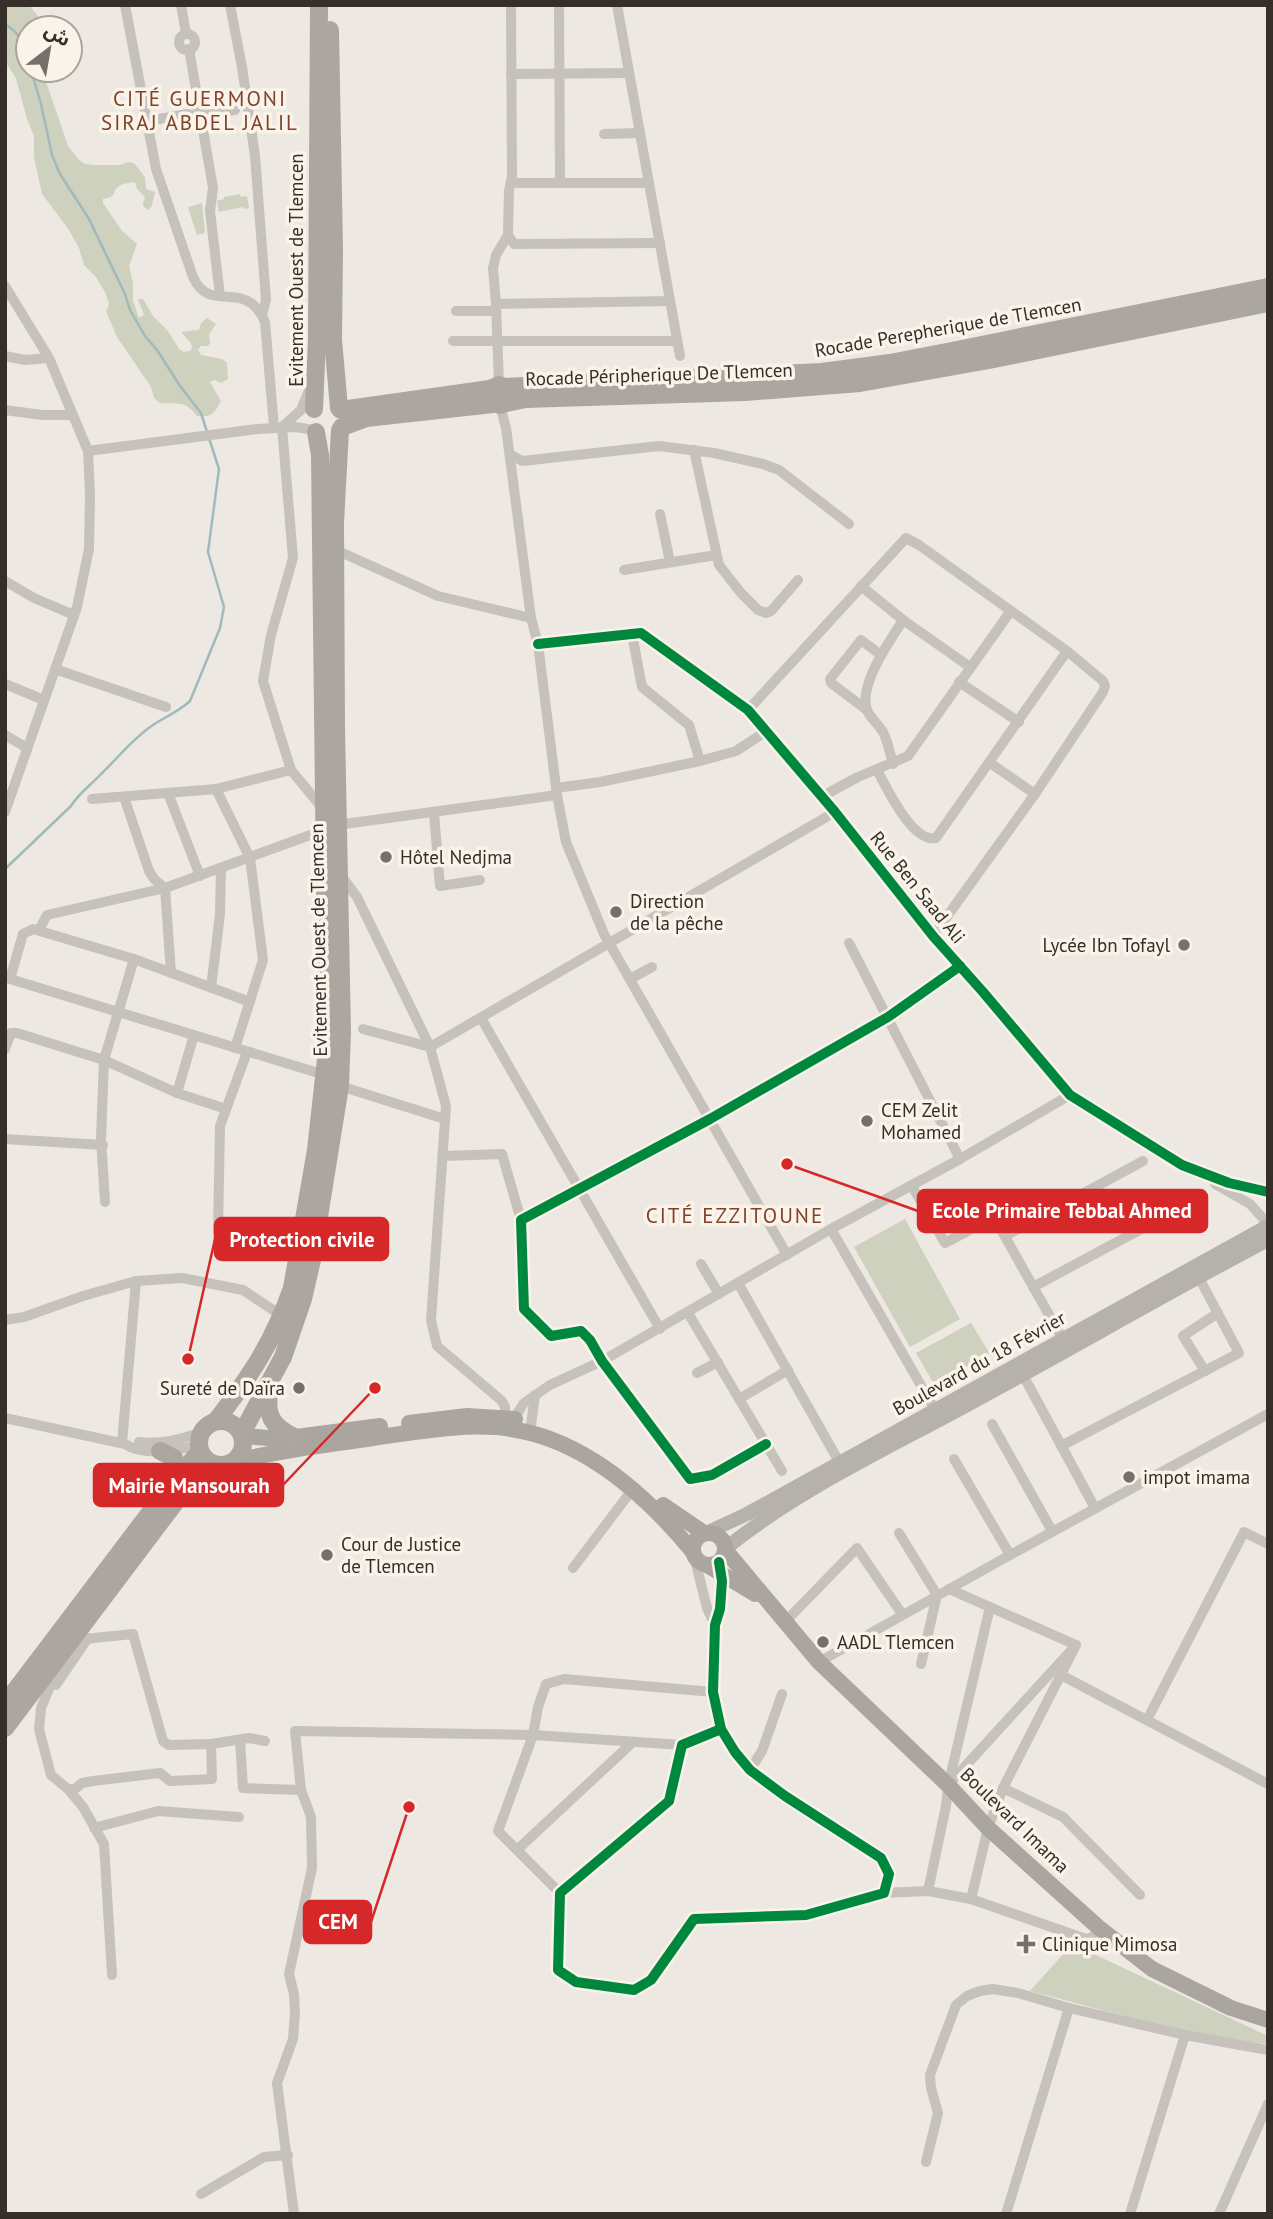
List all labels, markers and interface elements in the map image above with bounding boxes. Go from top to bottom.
north arrow [14,14,84,84]
text: ش [40,17,75,51]
district label: CITÉ GUERMONI SIRAJ ABDEL JALIL [101,85,299,136]
street label: Evitement Ouest de Tlemcen [284,153,308,387]
street label: Rocade Perepherique de Tlemcen [813,292,1083,362]
street label: Rocade Péripherique De Tlemcen [525,357,793,391]
street label: Evitement Ouest de Tlemcen [304,823,332,1057]
street label: Rue Ben Saad Ali [865,826,971,948]
place label: Hôtel Nedjma [400,845,512,869]
marker: Hôtel Nedjma [378,849,394,865]
place label: Direction de la pêche [630,889,723,935]
marker: Direction de la pêche [608,904,624,920]
place label: Lycée Ibn Tofayl [1042,933,1170,957]
marker: Lycée Ibn Tofayl [1176,937,1192,953]
place label: CEM Zelit Mohamed [881,1098,961,1144]
marker: CEM Zelit Mohamed [859,1113,875,1129]
callout: Ecole Primaire Tebbal Ahmed [918,1190,1207,1232]
text: Ecole Primaire Tebbal Ahmed [932,1197,1192,1224]
district label: CITÉ EZZITOUNE [646,1202,824,1229]
callout: Protection civile [215,1218,388,1260]
text: Protection civile [229,1226,375,1253]
street label: Boulevard du 18 Février [888,1305,1070,1420]
place label: Sureté de Daïra [160,1376,285,1400]
marker: Sureté de Daïra [291,1380,307,1396]
callout: Mairie Mansourah [94,1464,283,1506]
place label: impot imama [1143,1465,1250,1489]
marker: impot imama [1121,1469,1137,1485]
text: Mairie Mansourah [108,1472,270,1499]
place label: Cour de Justice de Tlemcen [341,1532,461,1578]
marker: Cour de Justice de Tlemcen [319,1547,335,1563]
place label: AADL Tlemcen [837,1630,955,1654]
marker: AADL Tlemcen [815,1634,831,1650]
street label: Boulevard Imama [956,1762,1074,1878]
callout: CEM [304,1901,371,1943]
text: CEM [318,1908,358,1935]
place label: Clinique Mimosa [1042,1932,1177,1956]
marker: Clinique Mimosa [1016,1934,1036,1954]

